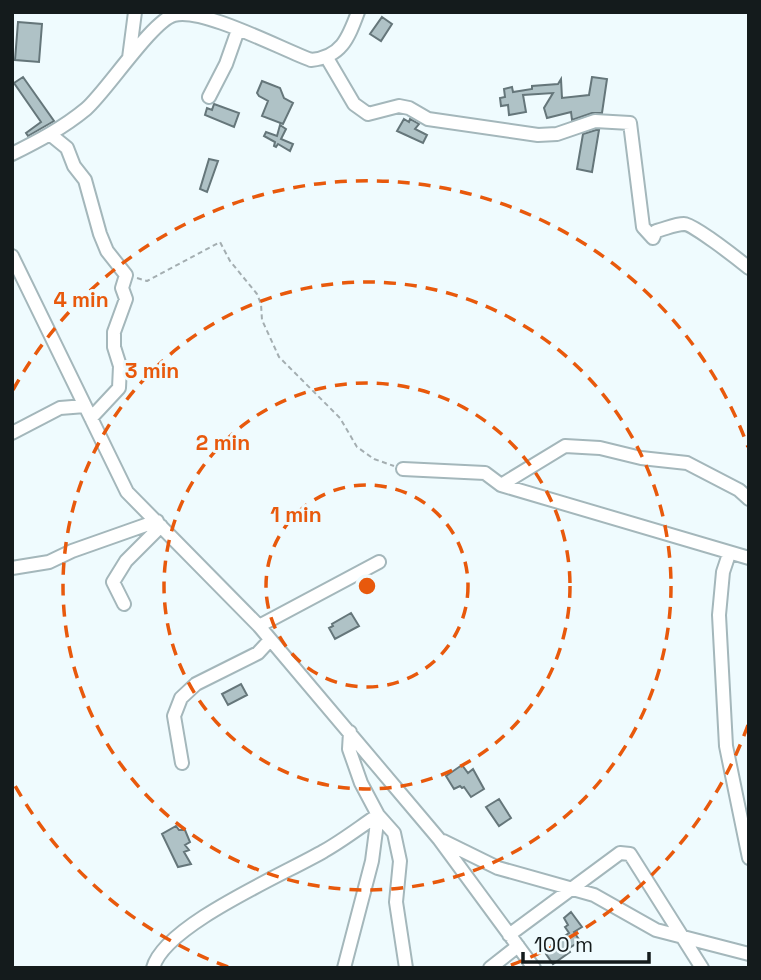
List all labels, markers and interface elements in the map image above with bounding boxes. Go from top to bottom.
text: 4 min [53,286,109,313]
text: 3 min [125,357,179,384]
text: 2 min [196,429,250,456]
text: 1 min [270,501,322,528]
centre of rings [355,574,379,598]
scale bar [523,920,649,964]
text: 100 m [534,931,593,958]

